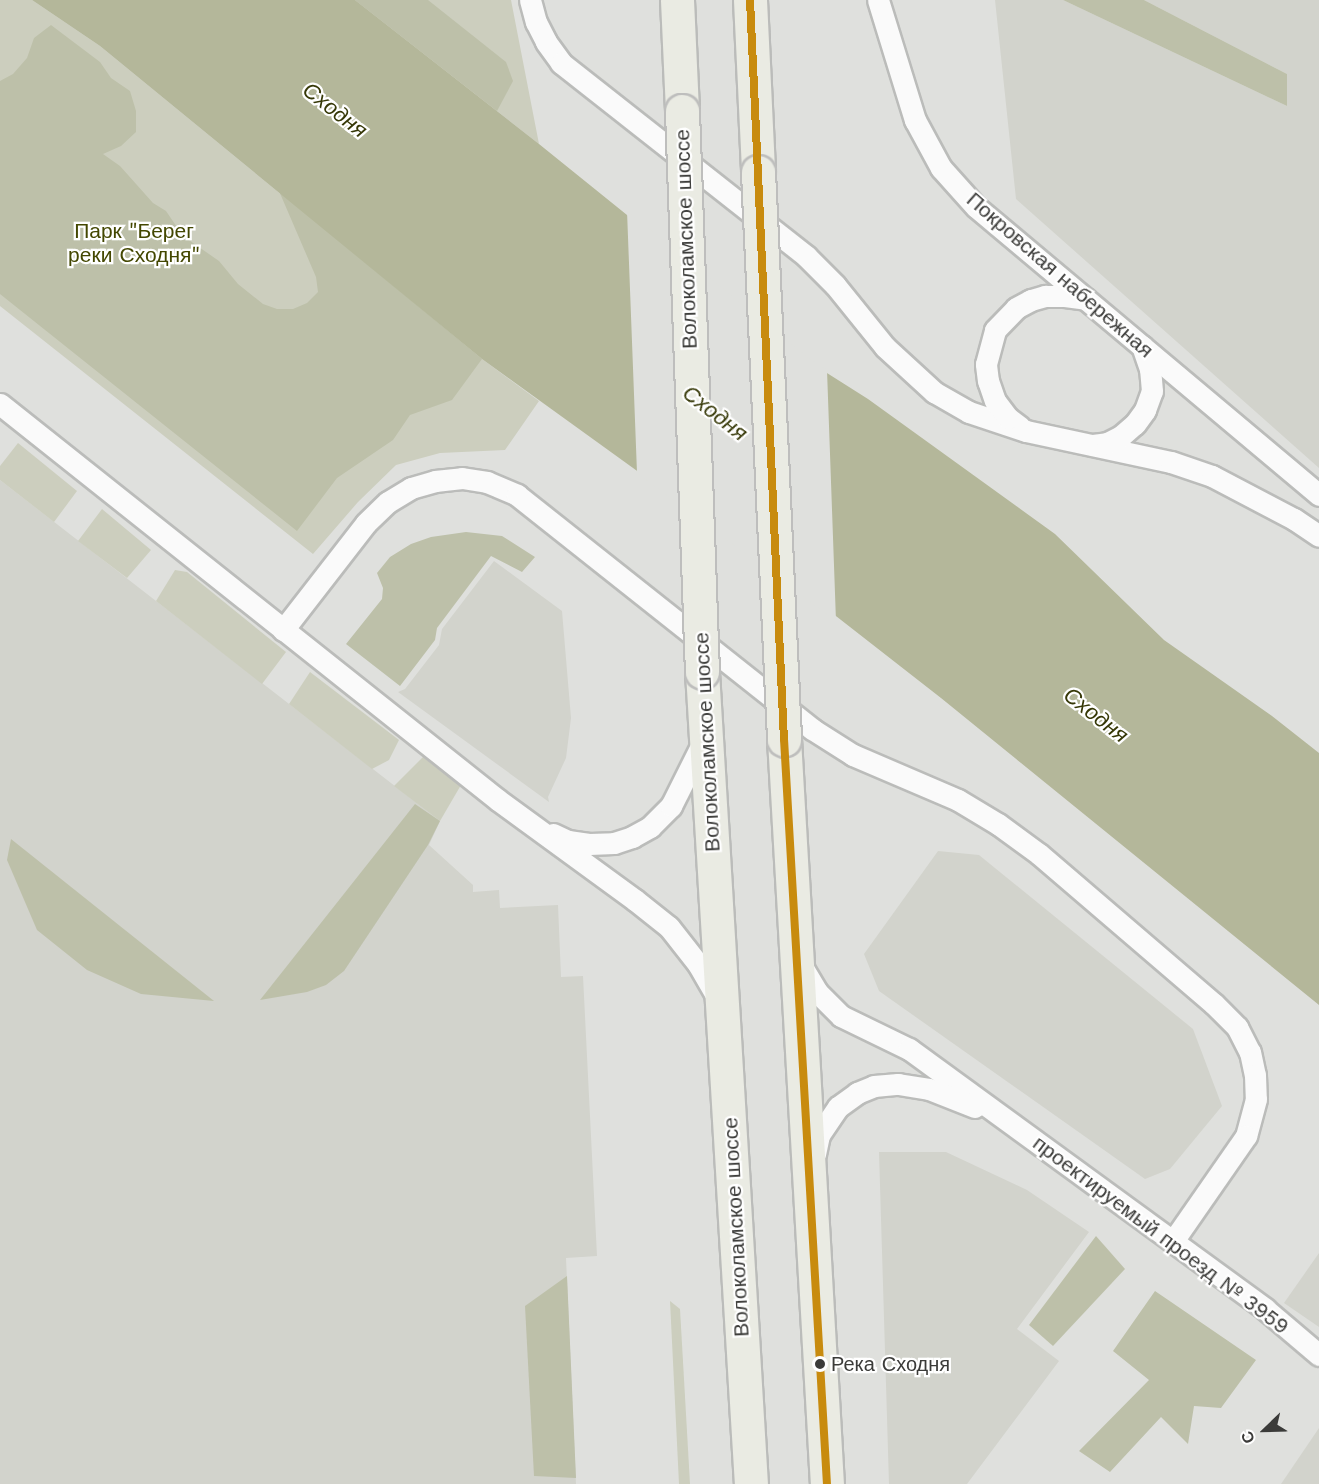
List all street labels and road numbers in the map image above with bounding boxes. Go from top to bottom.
street label: Волоколамское шоссе [670,129,702,349]
street label: Покровская набережная [961,187,1159,363]
street label: Волоколамское шоссе [689,631,725,853]
street label: Волоколамское шоссе [718,1116,754,1338]
street label: проектируемый проезд № 3959 [1028,1130,1294,1340]

